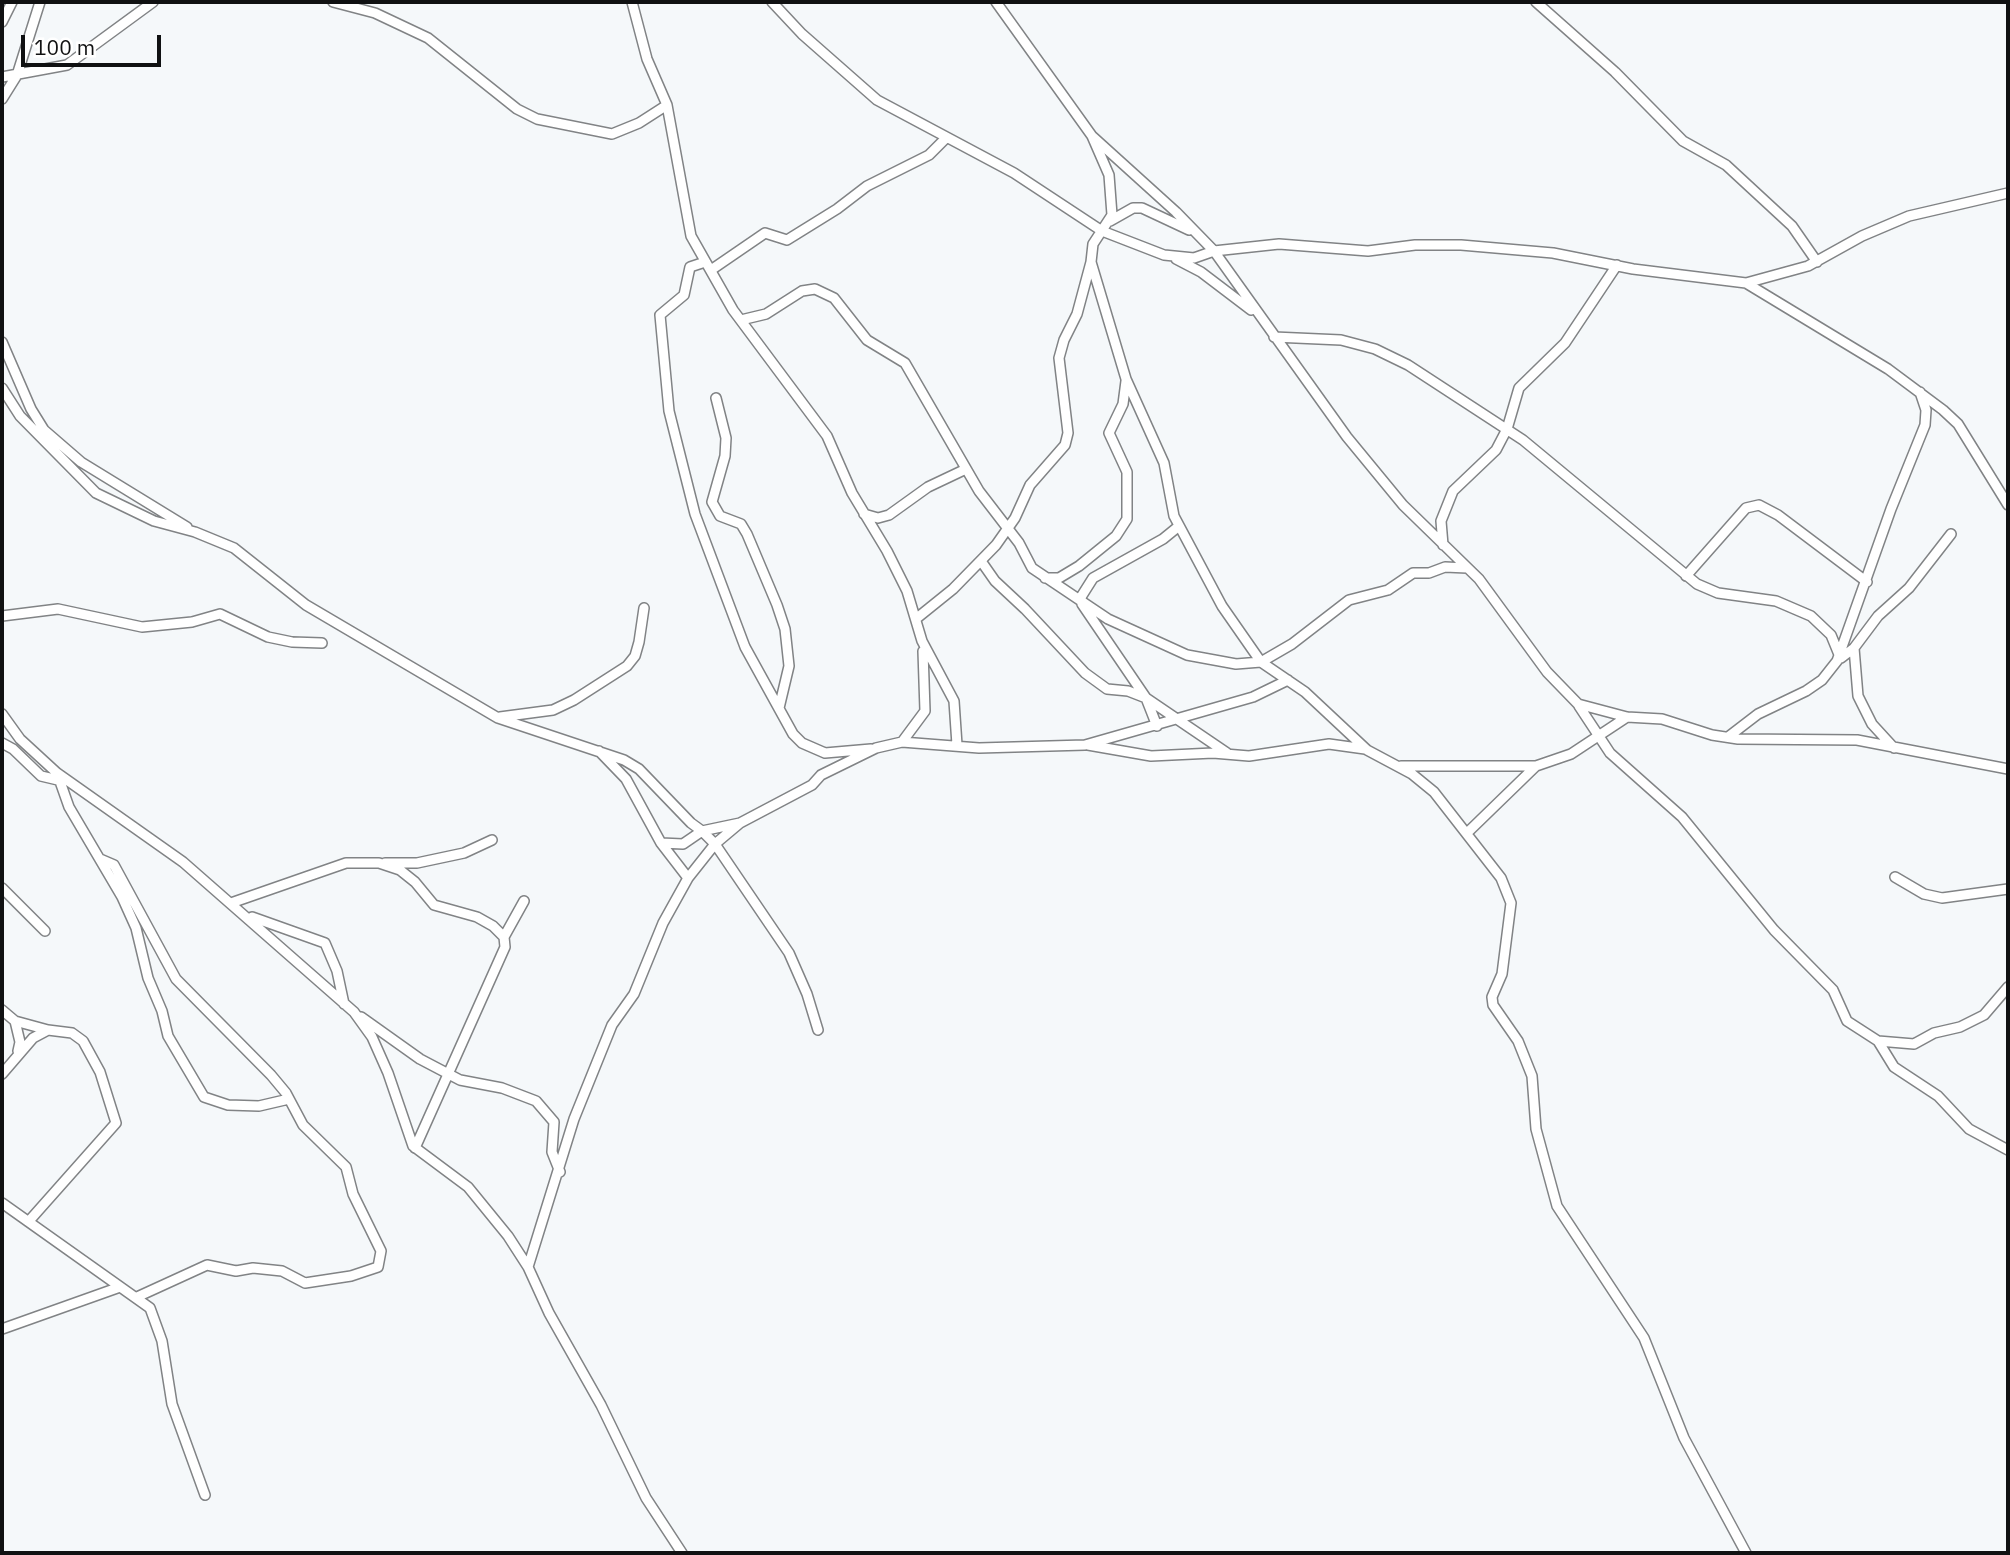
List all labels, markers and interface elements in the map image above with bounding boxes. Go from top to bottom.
scale bar [24,21,164,65]
text: 100 m [34,33,95,61]

